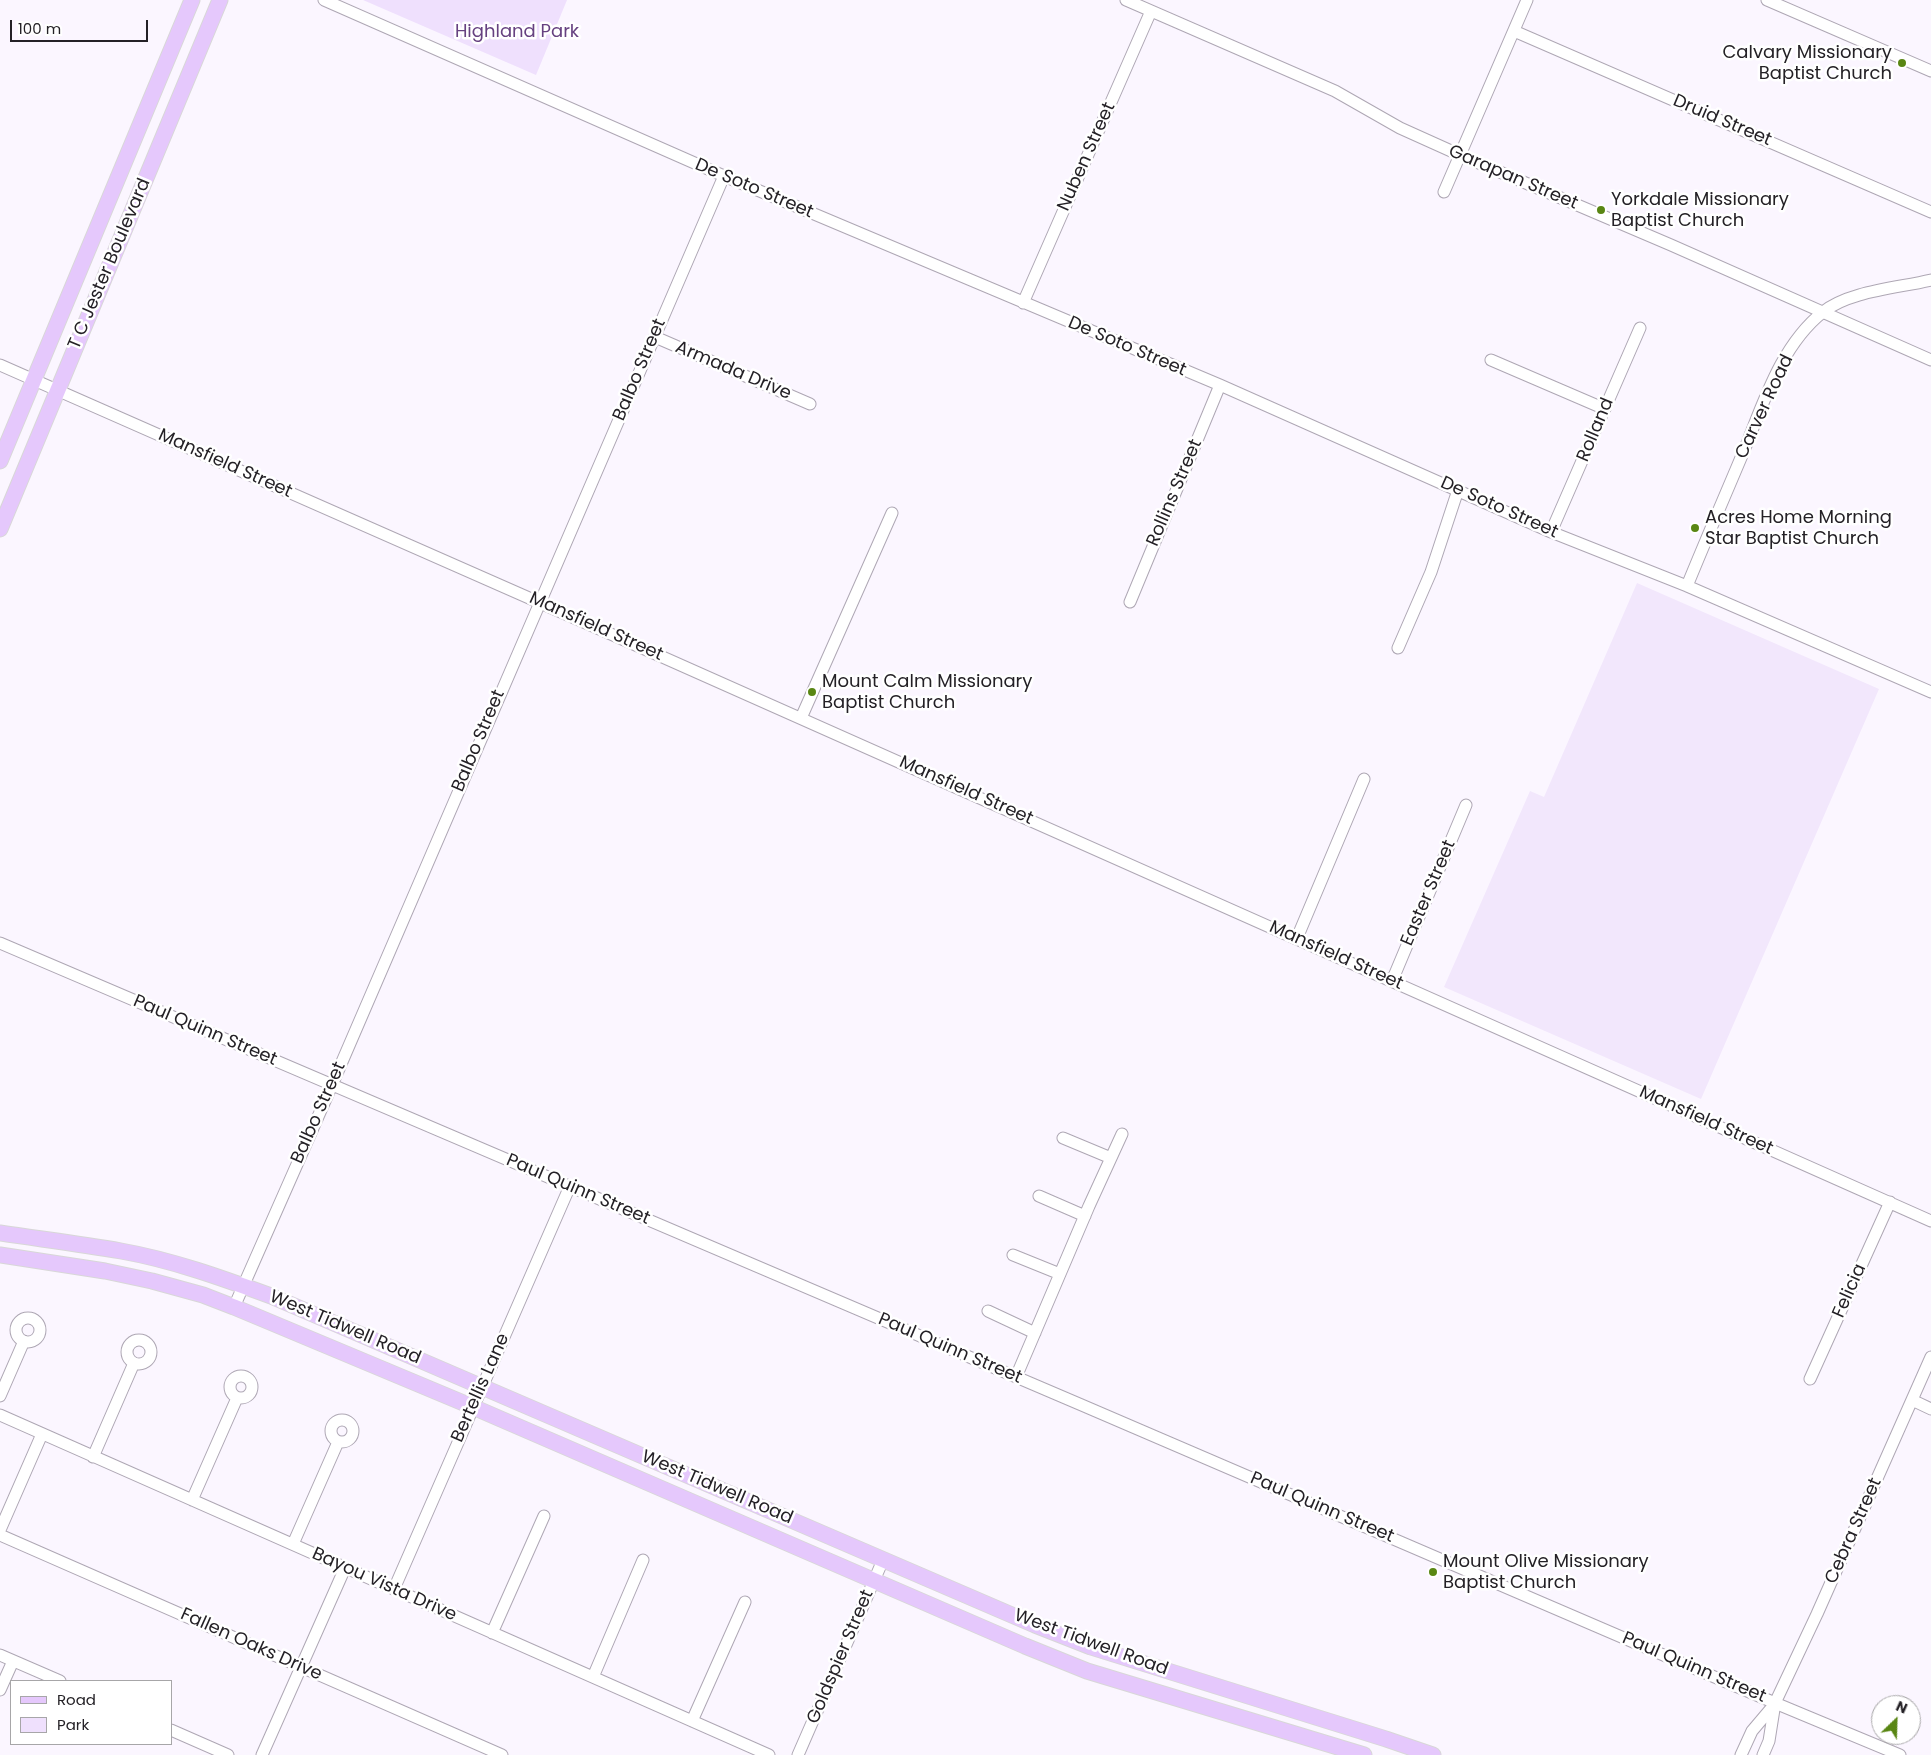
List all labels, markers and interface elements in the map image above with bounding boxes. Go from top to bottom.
scale bar [12,10,150,42]
text: 100 m [18,18,61,39]
park label: Highland Park [455,21,579,43]
place label: Calvary Missionary Baptist Church [1722,42,1892,84]
marker: Calvary Missionary Baptist Church [1896,57,1908,69]
street label: Druid Street [1669,91,1775,151]
street label: Nuben Street [1053,99,1121,215]
street label: Garapan Street [1445,141,1581,215]
street label: De Soto Street [692,154,816,224]
street label: T C Jester Boulevard [64,175,156,353]
place label: Yorkdale Missionary Baptist Church [1611,189,1789,232]
marker: Yorkdale Missionary Baptist Church [1595,204,1607,216]
street label: De Soto Street [1065,312,1189,382]
street label: Balbo Street [609,316,671,424]
street label: Armada Drive [672,337,794,405]
street label: Carver Road [1731,352,1799,462]
street label: Rolland [1573,395,1619,465]
street label: Mansfield Street [155,425,295,503]
street label: Rollins Street [1143,436,1207,550]
street label: De Soto Street [1437,472,1561,544]
place label: Acres Home Morning Star Baptist Church [1705,507,1892,550]
marker: Acres Home Morning Star Baptist Church [1689,522,1701,534]
street label: Mansfield Street [526,588,666,666]
place label: Mount Calm Missionary Baptist Church [822,671,1032,714]
marker: Mount Calm Missionary Baptist Church [806,686,818,698]
street label: Balbo Street [448,687,510,795]
street label: Mansfield Street [896,752,1036,830]
street label: Easter Street [1397,837,1461,949]
street label: Mansfield Street [1266,917,1406,995]
street label: Paul Quinn Street [130,991,280,1071]
street label: Balbo Street [287,1059,351,1167]
street label: Mansfield Street [1636,1082,1776,1160]
street label: Paul Quinn Street [503,1150,653,1230]
street label: Felicia [1829,1261,1871,1321]
street label: West Tidwell Road [266,1286,424,1370]
street label: Paul Quinn Street [875,1309,1025,1389]
street label: Bertellis Lane [447,1330,515,1446]
street label: West Tidwell Road [638,1446,796,1530]
street label: Paul Quinn Street [1247,1468,1397,1548]
street label: Cebra Street [1821,1475,1887,1587]
street label: Bayou Vista Drive [308,1543,460,1627]
place label: Mount Olive Missionary Baptist Church [1443,1551,1649,1594]
marker: Mount Olive Missionary Baptist Church [1427,1566,1439,1578]
street label: Goldspier Street [803,1587,879,1727]
street label: Fallen Oaks Drive [177,1604,325,1686]
street label: West Tidwell Road [1011,1605,1171,1681]
street label: Paul Quinn Street [1619,1628,1769,1708]
legend [10,1680,172,1745]
text: Road [57,1689,96,1710]
north arrow [1871,1695,1921,1745]
text: N [1893,1696,1911,1718]
text: Park [57,1714,89,1735]

